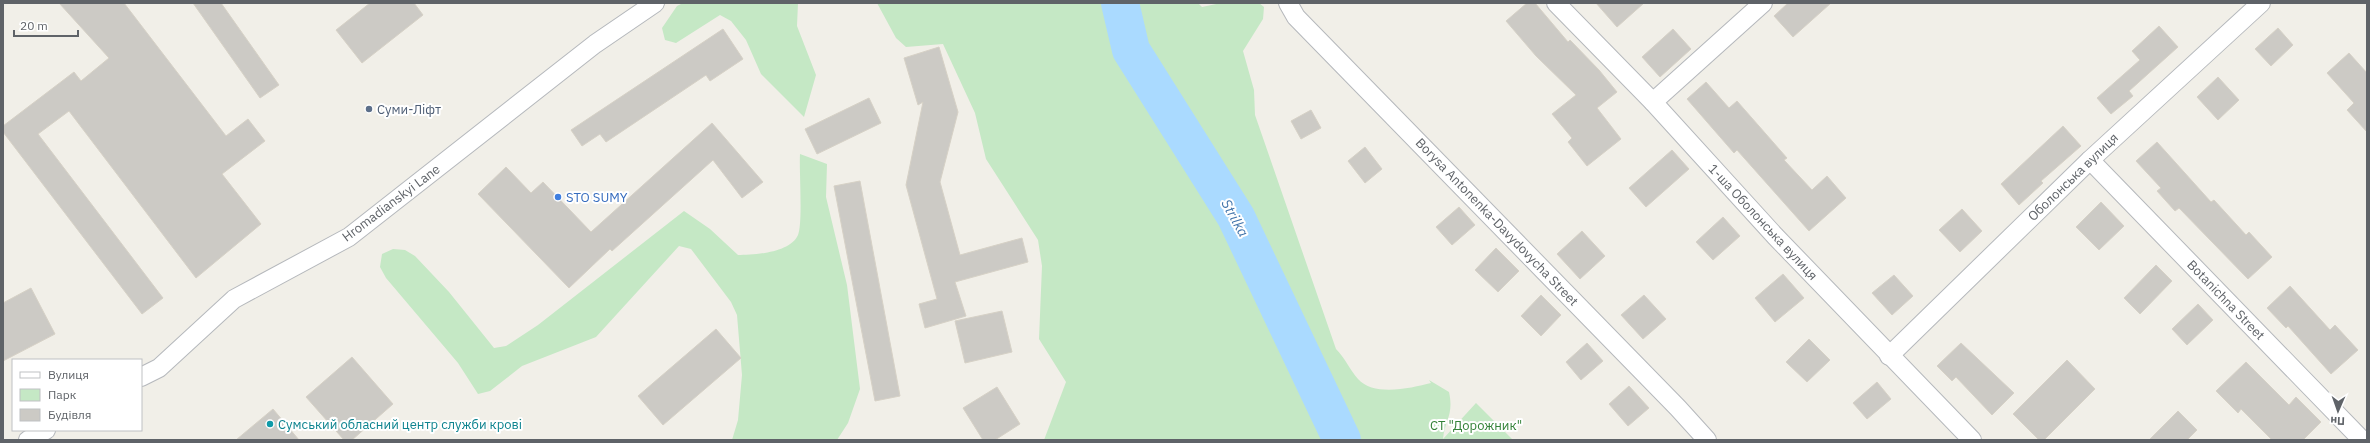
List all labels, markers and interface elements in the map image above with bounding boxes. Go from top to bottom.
scale bar [14,12,78,38]
text: 20 m [20,18,48,33]
place label: Суми-Ліфт [377,101,441,118]
marker: Суми-Ліфт [364,104,374,114]
street label: Оболонська вулиця [2024,129,2122,225]
street label: Borysa Antonenka-Davydovycha Street [1412,134,1582,310]
street label: 1-ша Оболонська вулиця [1705,160,1821,284]
street label: Hromadianskyi Lane [339,161,443,245]
place label: STO SUMY [566,189,628,206]
marker: STO SUMY [553,192,563,202]
water label: Strilka [1217,196,1253,240]
street label: Botanichna Street [2183,256,2269,344]
legend [12,359,142,431]
text: Вулиця [48,367,89,382]
text: Парк [48,387,77,402]
north arrow [2318,391,2358,431]
text: Будівля [48,407,91,422]
text: Пн [2330,414,2345,428]
place label: Сумський обласний центр служби крові [278,416,522,433]
park label: СТ "Дорожник" [1430,417,1522,434]
marker: Сумський обласний центр служби крові [265,419,275,429]

